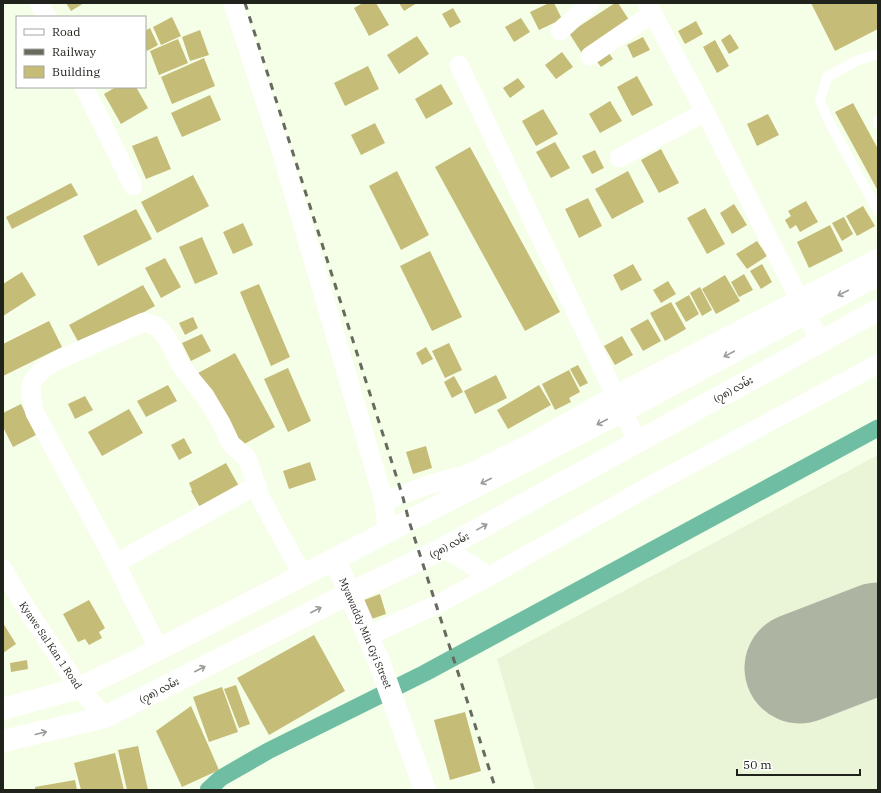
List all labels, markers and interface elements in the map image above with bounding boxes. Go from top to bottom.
legend [16,16,146,88]
text: Road [52,24,81,39]
text: Railway [52,44,97,59]
text: Building [52,64,100,79]
one-way arrow [838,290,850,297]
one-way arrow [723,351,735,359]
street label: (၇၈) လမ်း [711,372,756,407]
one-way arrow [596,419,608,426]
one-way arrow [480,478,492,485]
one-way arrow [476,523,488,530]
street label: (၇၈) လမ်း [427,529,472,563]
street label: Myawaddy Min Gyi Street [336,576,395,691]
street label: Kyawe Sal Kan 1 Road [16,599,85,692]
one-way arrow [309,606,321,613]
one-way arrow [193,665,205,672]
street label: (၇၈) လမ်း [136,674,182,708]
one-way arrow [34,728,47,736]
scale bar [737,751,860,777]
text: 50 m [743,757,772,772]

